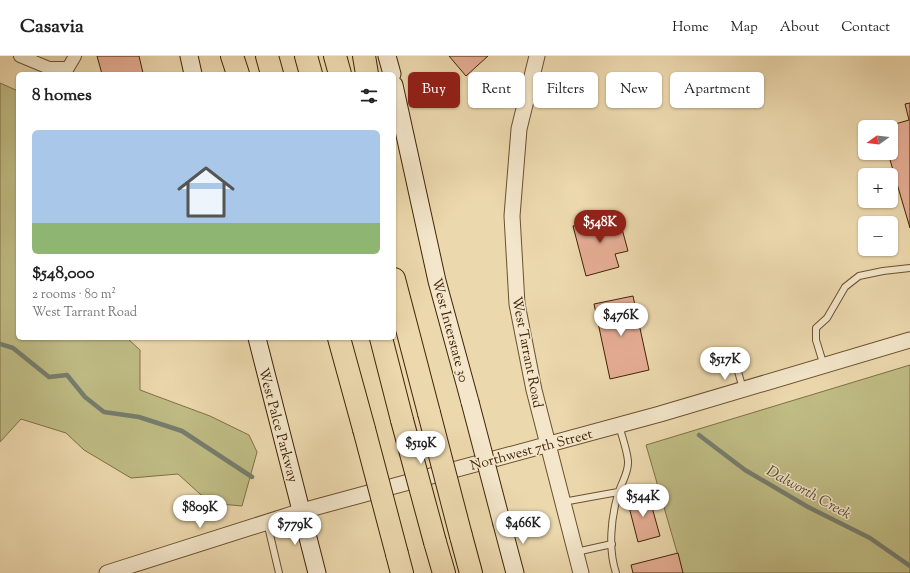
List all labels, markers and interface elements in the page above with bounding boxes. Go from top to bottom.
text: Casavia [20,14,84,41]
text: Home [672,18,709,38]
text: Map [731,18,758,38]
text: About [780,18,819,38]
text: Contact [841,18,890,38]
chip: Buy [408,72,460,108]
chip: Rent [468,72,525,108]
chip: Filters [533,72,598,108]
chip: New [606,72,662,108]
chip: Apartment [670,72,764,108]
text: 8 homes [32,84,92,108]
icon: filters [358,85,380,107]
north arrow [858,120,898,160]
map controls [858,120,898,256]
icon: home [170,156,242,228]
button: + [858,168,898,208]
pin: $548K [572,210,628,244]
text: $548K [583,214,617,232]
button: − [858,216,898,256]
text: $548,000 [32,262,95,286]
street label: West Interstate 30 [426,276,473,385]
text: 2 rooms · 80 m² [32,286,116,304]
street label: West Tarrant Road [505,295,547,410]
pin: $476K [593,303,649,337]
text: West Tarrant Road [32,304,137,322]
text: $476K [603,307,639,325]
pin: $517K [697,347,753,381]
text: $517K [709,351,741,369]
street label: West Palce Parkway [252,366,302,485]
street label: Northwest 7th Street [468,425,595,477]
pin: $519K [393,431,449,465]
text: $519K [405,435,437,453]
water label: Dalworth Creek [762,461,855,525]
pin: $544K [615,484,671,518]
text: $544K [626,488,660,506]
pin: $809K [172,495,228,529]
text: $809K [182,499,218,517]
pin: $466K [495,511,551,545]
pin: $779K [267,512,323,546]
text: $466K [505,515,541,533]
text: $779K [277,516,313,534]

